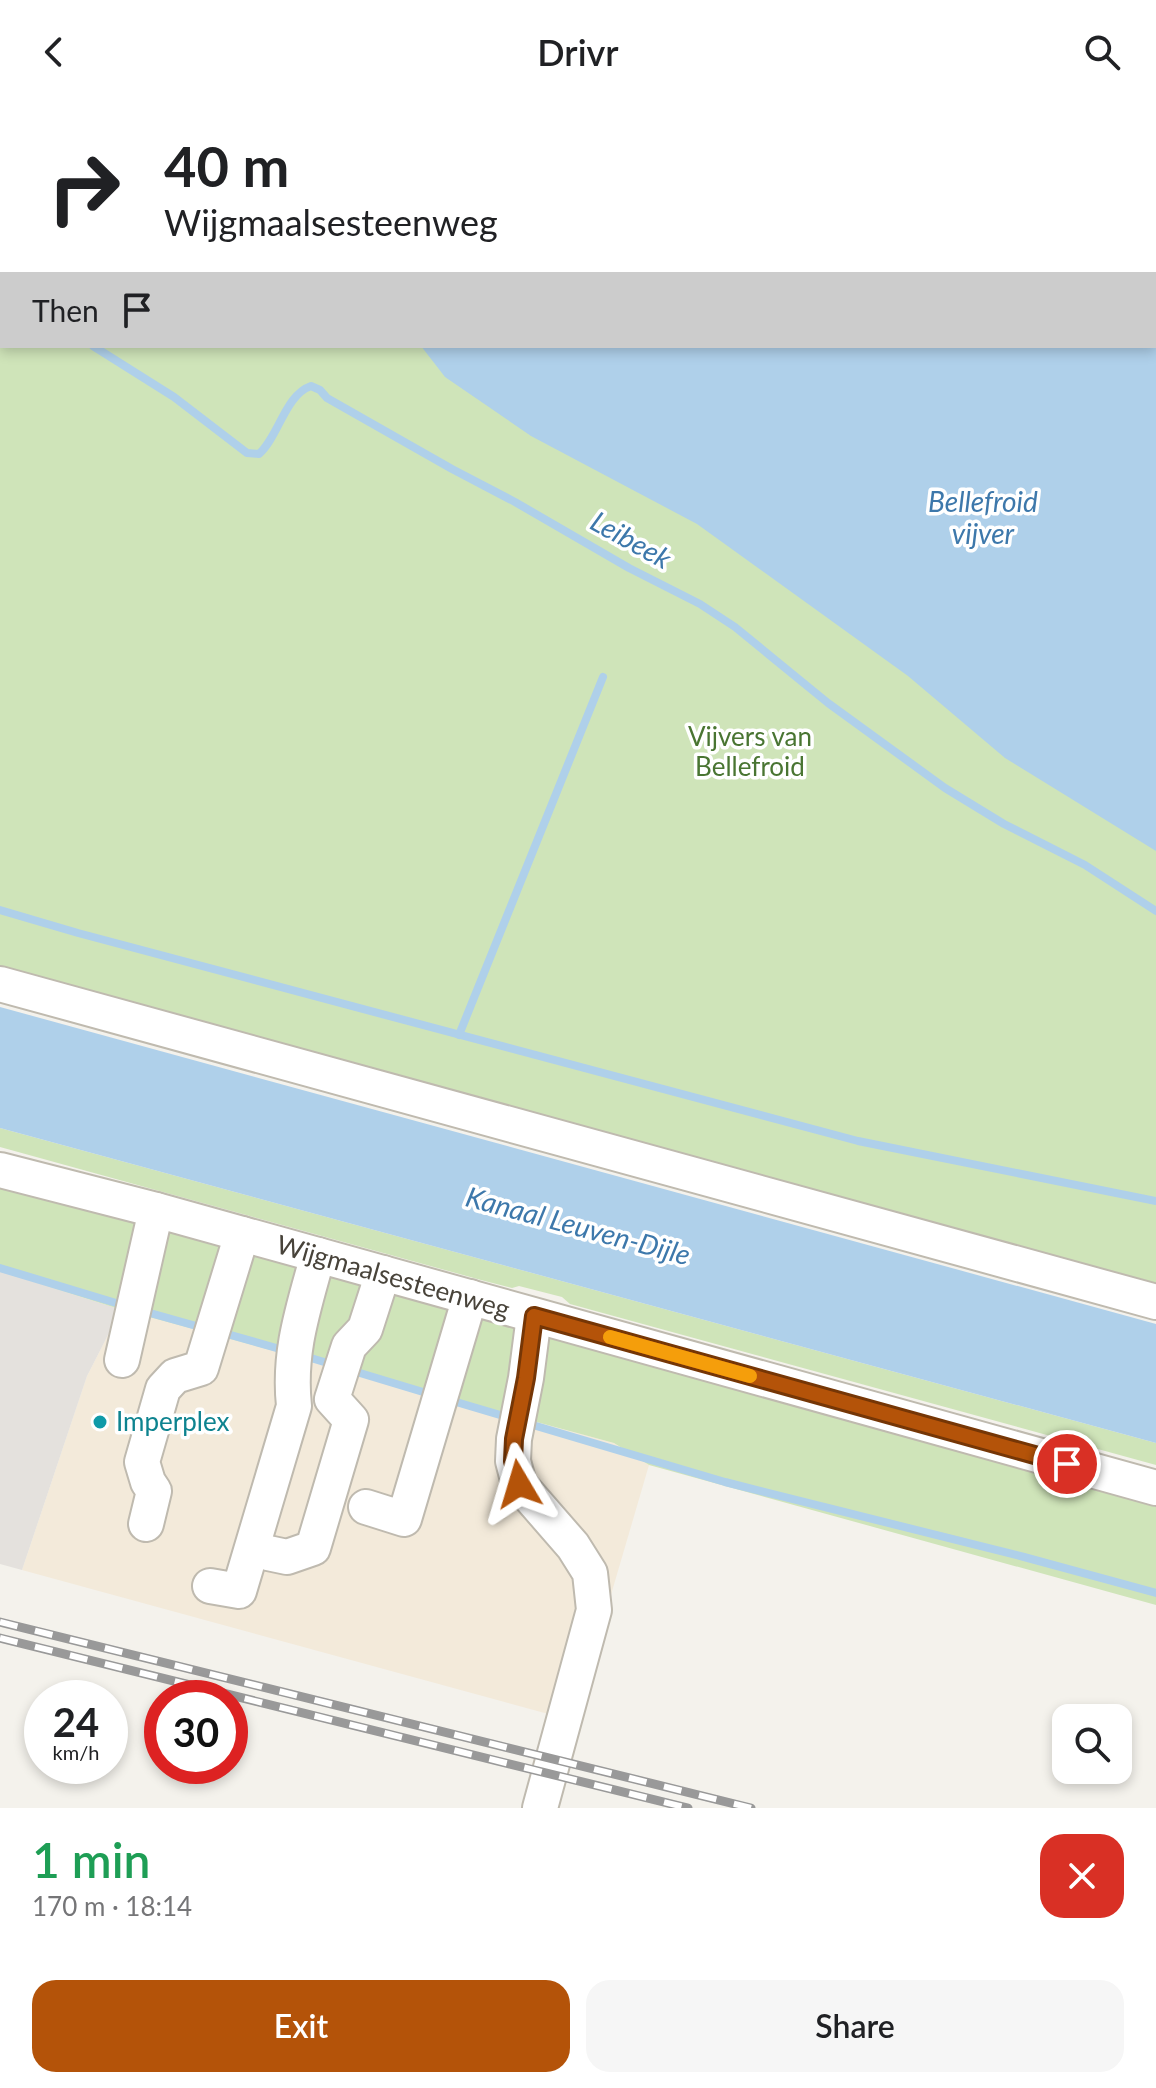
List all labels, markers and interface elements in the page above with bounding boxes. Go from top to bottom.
icon: back [32,30,76,74]
text: Drivr [537,30,619,74]
icon: search [1080,30,1124,74]
text: 40 m [164,132,289,199]
icon: right [32,136,136,240]
text: Wijgmaalsesteenweg [164,200,498,244]
icon: arrive [115,288,159,332]
text: Then [32,292,99,328]
water label: Bellefroid vijver [928,484,1038,550]
water label: Leibeek [585,503,678,575]
park label: Vijvers van Bellefroid [688,720,812,782]
water label: Kanaal Leuven-Dijle [462,1179,694,1271]
street label: Wijgmaalsesteenweg [273,1227,514,1325]
place label: Imperplex [116,1405,230,1437]
marker: Imperplex [91,1413,109,1431]
pin [1033,1430,1101,1498]
position arrow [477,1442,561,1526]
icon: arrive [1045,1442,1089,1486]
speed limit sign: 30 [144,1680,248,1784]
text: 24 [53,1698,99,1746]
map controls [1052,1704,1132,1784]
button: search [1052,1704,1132,1784]
text: km/h [53,1740,99,1764]
text: 1 min [32,1831,150,1888]
button: close [1040,1834,1124,1918]
text: 170 m · 18:14 [32,1890,192,1922]
button: Exit [32,1980,570,2072]
button: Share [586,1980,1124,2072]

